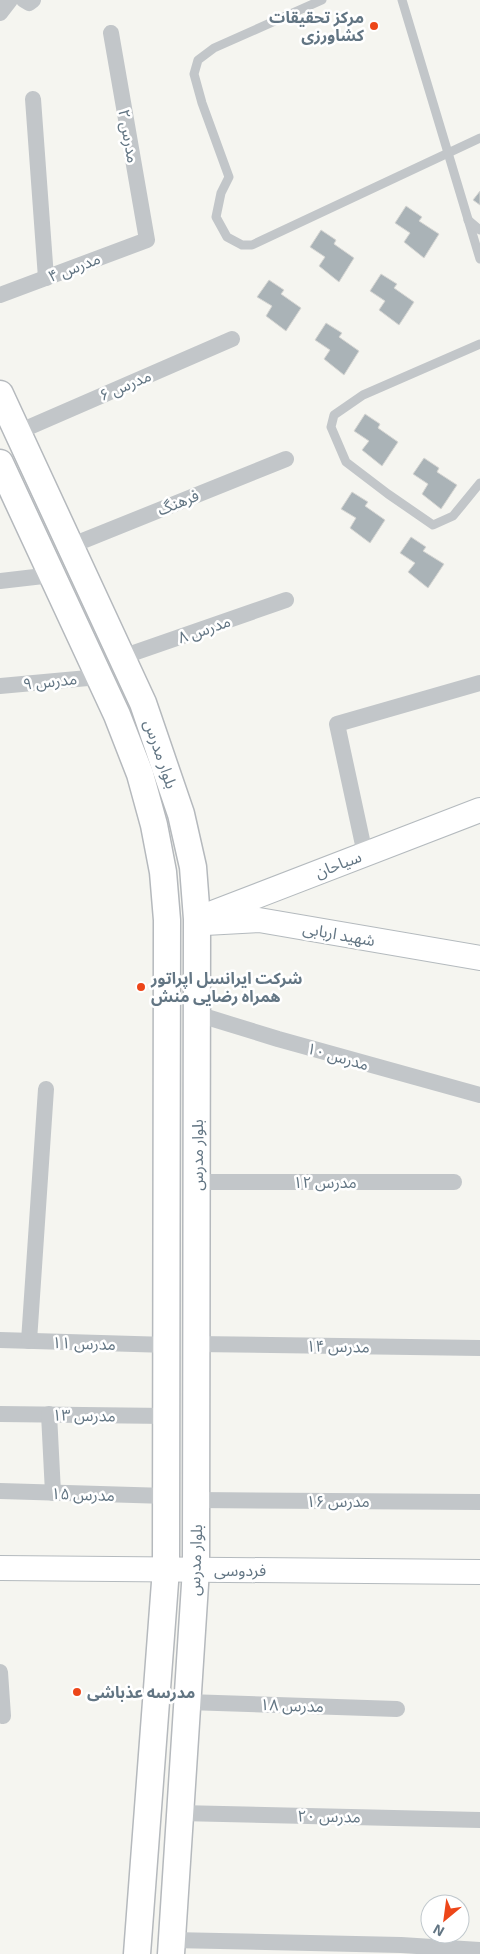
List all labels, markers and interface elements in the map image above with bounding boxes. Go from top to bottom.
place label: مرکز تحقیقات کشاورزی [269,7,365,45]
marker: مرکز تحقیقات کشاورزی [368,20,380,32]
street label: مدرس ۲ [114,107,144,165]
street label: مدرس ۴ [45,248,103,286]
street label: مدرس ۶ [96,365,154,405]
street label: فرهنگ [154,485,202,519]
street label: مدرس ۸ [175,611,233,647]
street label: مدرس ۹ [22,668,78,694]
street label: بلوار مدرس [140,717,182,791]
street label: سیاحان [312,846,364,882]
street label: شهید اربابی [301,918,377,950]
place label: شرکت ایرانسل اپراتور همراه رضایی منش [150,968,302,1006]
marker: شرکت ایرانسل اپراتور همراه رضایی منش [135,981,147,993]
street label: مدرس ۱۰ [305,1038,371,1074]
street label: بلوار مدرس [187,1119,207,1191]
street label: مدرس ۱۲ [293,1172,357,1192]
street label: مدرس ۱۱ [52,1332,116,1354]
street label: مدرس ۱۴ [306,1335,370,1357]
street label: مدرس ۱۳ [52,1404,116,1426]
street label: مدرس ۱۵ [51,1483,115,1505]
street label: مدرس ۱۶ [306,1491,370,1511]
street label: بلوار مدرس [184,1524,206,1596]
street label: فردوسی [214,1560,266,1580]
place label: مدرسه عذباشی [87,1682,195,1702]
marker: مدرسه عذباشی [71,1686,83,1698]
street label: مدرس ۱۸ [260,1694,324,1716]
street label: مدرس ۲۰ [297,1805,361,1827]
north arrow [420,1894,470,1944]
text: N [430,1921,447,1941]

